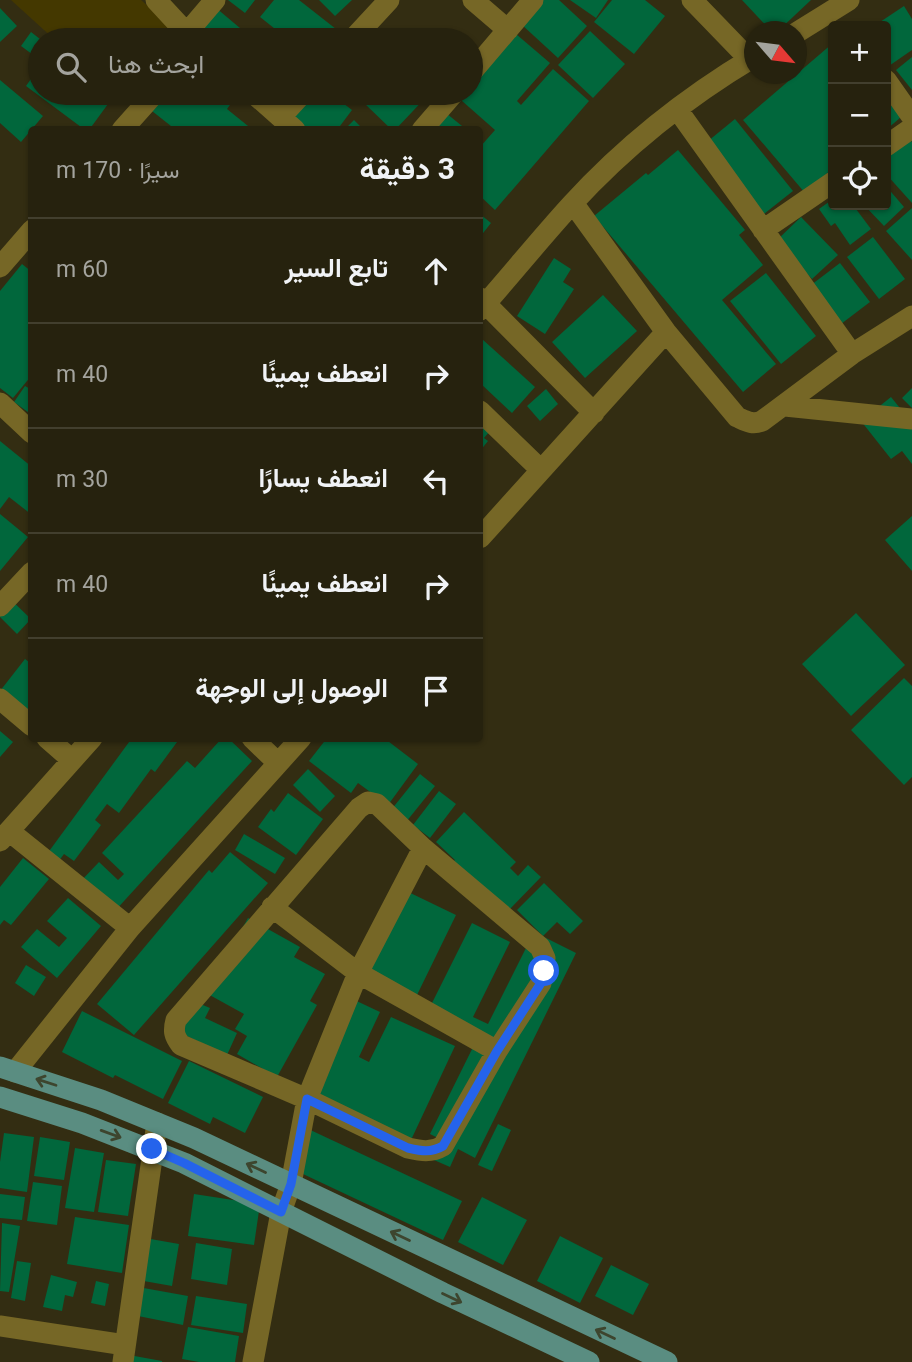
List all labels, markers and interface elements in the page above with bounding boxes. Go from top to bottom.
north arrow [744,21,807,84]
map controls [828,21,891,210]
button: + [828,21,891,84]
search box [28,28,483,105]
text: ابحث هنا [108,46,204,87]
icon: search [52,48,90,86]
button: − [828,84,891,147]
button: locate [828,147,891,210]
text: 3 دقيقة [359,148,455,195]
text: سيرًا · 170 m [56,154,179,190]
text: تابع السير [284,250,388,291]
icon: ahead [417,252,455,290]
text: 60 m [56,253,108,289]
text: انعطف يمينًا [262,355,388,396]
icon: right [417,357,455,395]
text: 40 m [56,358,108,394]
text: انعطف يسارًا [258,460,388,501]
icon: left [417,462,455,500]
text: 30 m [56,463,108,499]
text: انعطف يمينًا [262,565,388,606]
icon: right [417,567,455,605]
text: 40 m [56,568,108,604]
text: الوصول إلى الوجهة [195,670,388,711]
icon: arrive [417,672,455,710]
route start [528,955,559,986]
one-way arrow [35,1075,57,1087]
one-way arrow [100,1129,122,1142]
route end [136,1133,167,1164]
one-way arrow [246,1161,267,1174]
one-way arrow [390,1229,411,1242]
one-way arrow [441,1291,462,1305]
one-way arrow [595,1327,616,1340]

